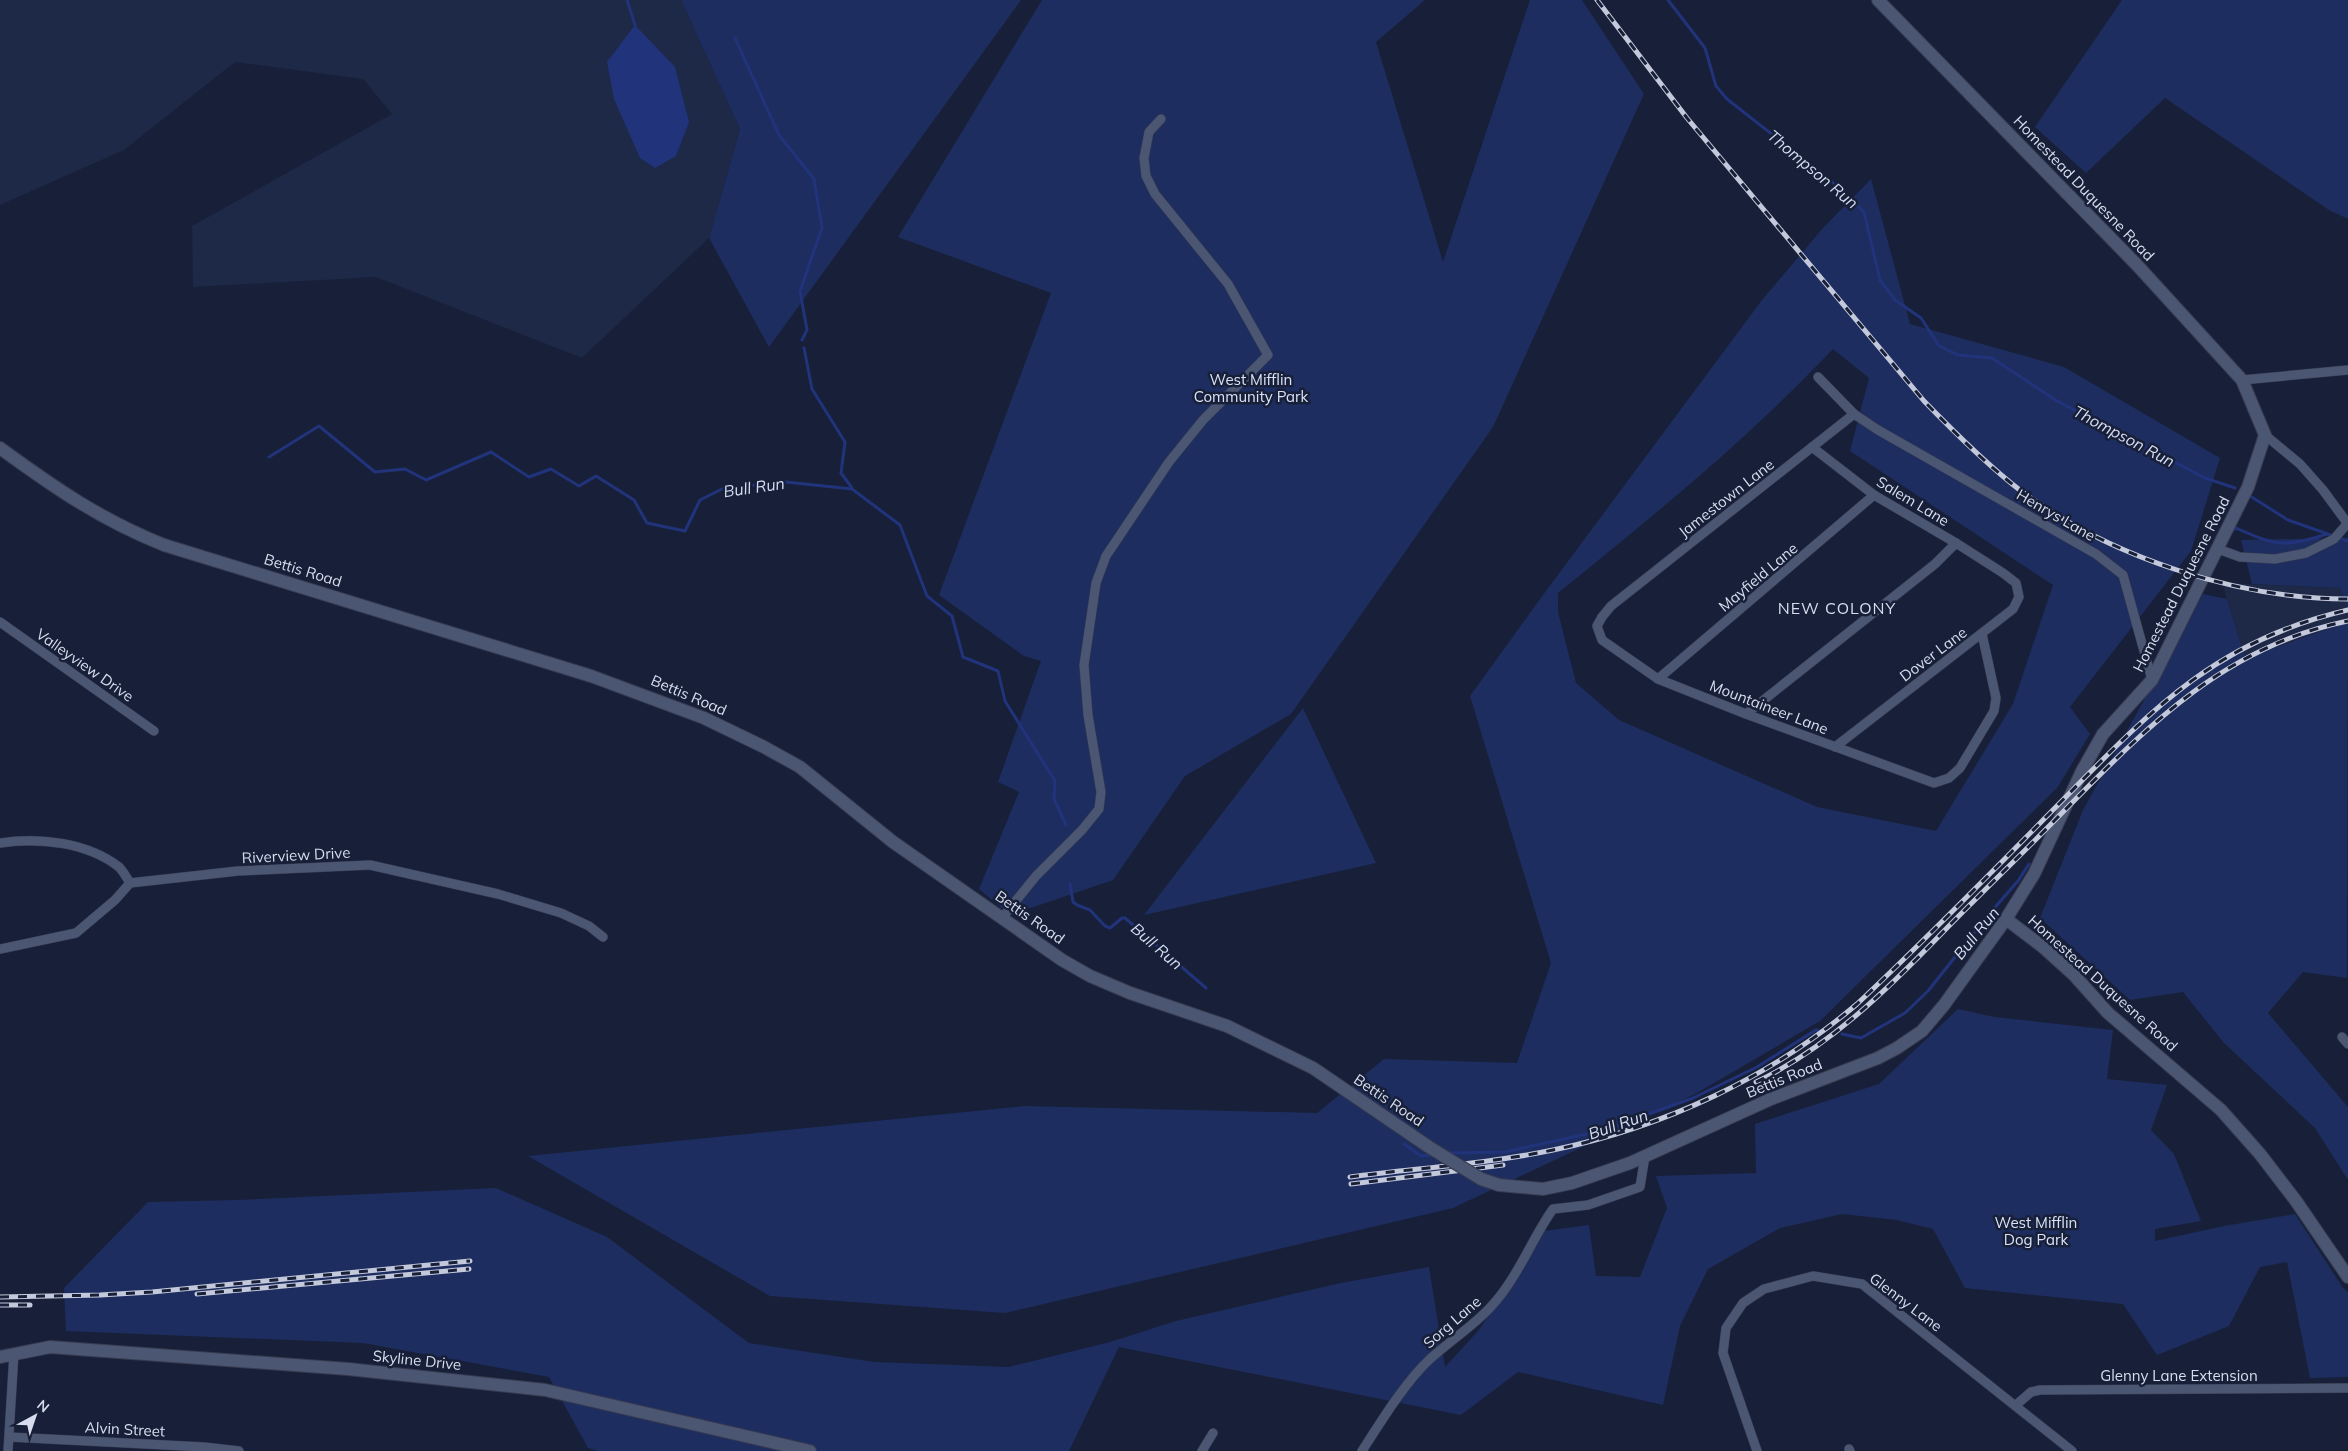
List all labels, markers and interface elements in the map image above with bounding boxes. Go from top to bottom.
street label: Homestead Duquesne Road [2010,111,2158,265]
water label: Thompson Run [1764,125,1862,213]
park label: West Mifflin Community Park [1194,370,1308,406]
water label: Thompson Run [2070,401,2178,471]
street label: Jamestown Lane [1674,455,1778,541]
street label: Salem Lane [1873,472,1953,530]
water label: Bull Run [722,473,786,501]
street label: Henrys Lane [2013,485,2099,545]
street label: Homestead Duquesne Road [2128,493,2234,675]
street label: Mayfield Lane [1715,538,1801,616]
street label: Bettis Road [262,549,344,591]
district label: NEW COLONY [1778,598,1896,618]
street label: Dover Lane [1896,623,1970,685]
street label: Valleyview Drive [33,624,137,706]
street label: Bettis Road [648,671,730,719]
street label: Mountaineer Lane [1707,676,1831,738]
street label: Riverview Drive [241,843,351,867]
street label: Bettis Road [992,886,1068,948]
water label: Bull Run [1949,903,2003,963]
street label: Homestead Duquesne Road [2024,911,2182,1055]
water label: Bull Run [1127,918,1187,974]
street label: Bettis Road [1743,1054,1825,1102]
street label: Bettis Road [1350,1070,1428,1130]
water label: Bull Run [1586,1105,1650,1143]
park label: West Mifflin Dog Park [1995,1213,2077,1249]
street label: Glenny Lane [1866,1268,1946,1336]
street label: Sorg Lane [1419,1292,1485,1352]
street label: Skyline Drive [372,1346,462,1374]
street label: Glenny Lane Extension [2100,1366,2258,1385]
north arrow [10,1391,60,1441]
text: N [34,1396,53,1416]
street label: Alvin Street [84,1417,166,1441]

